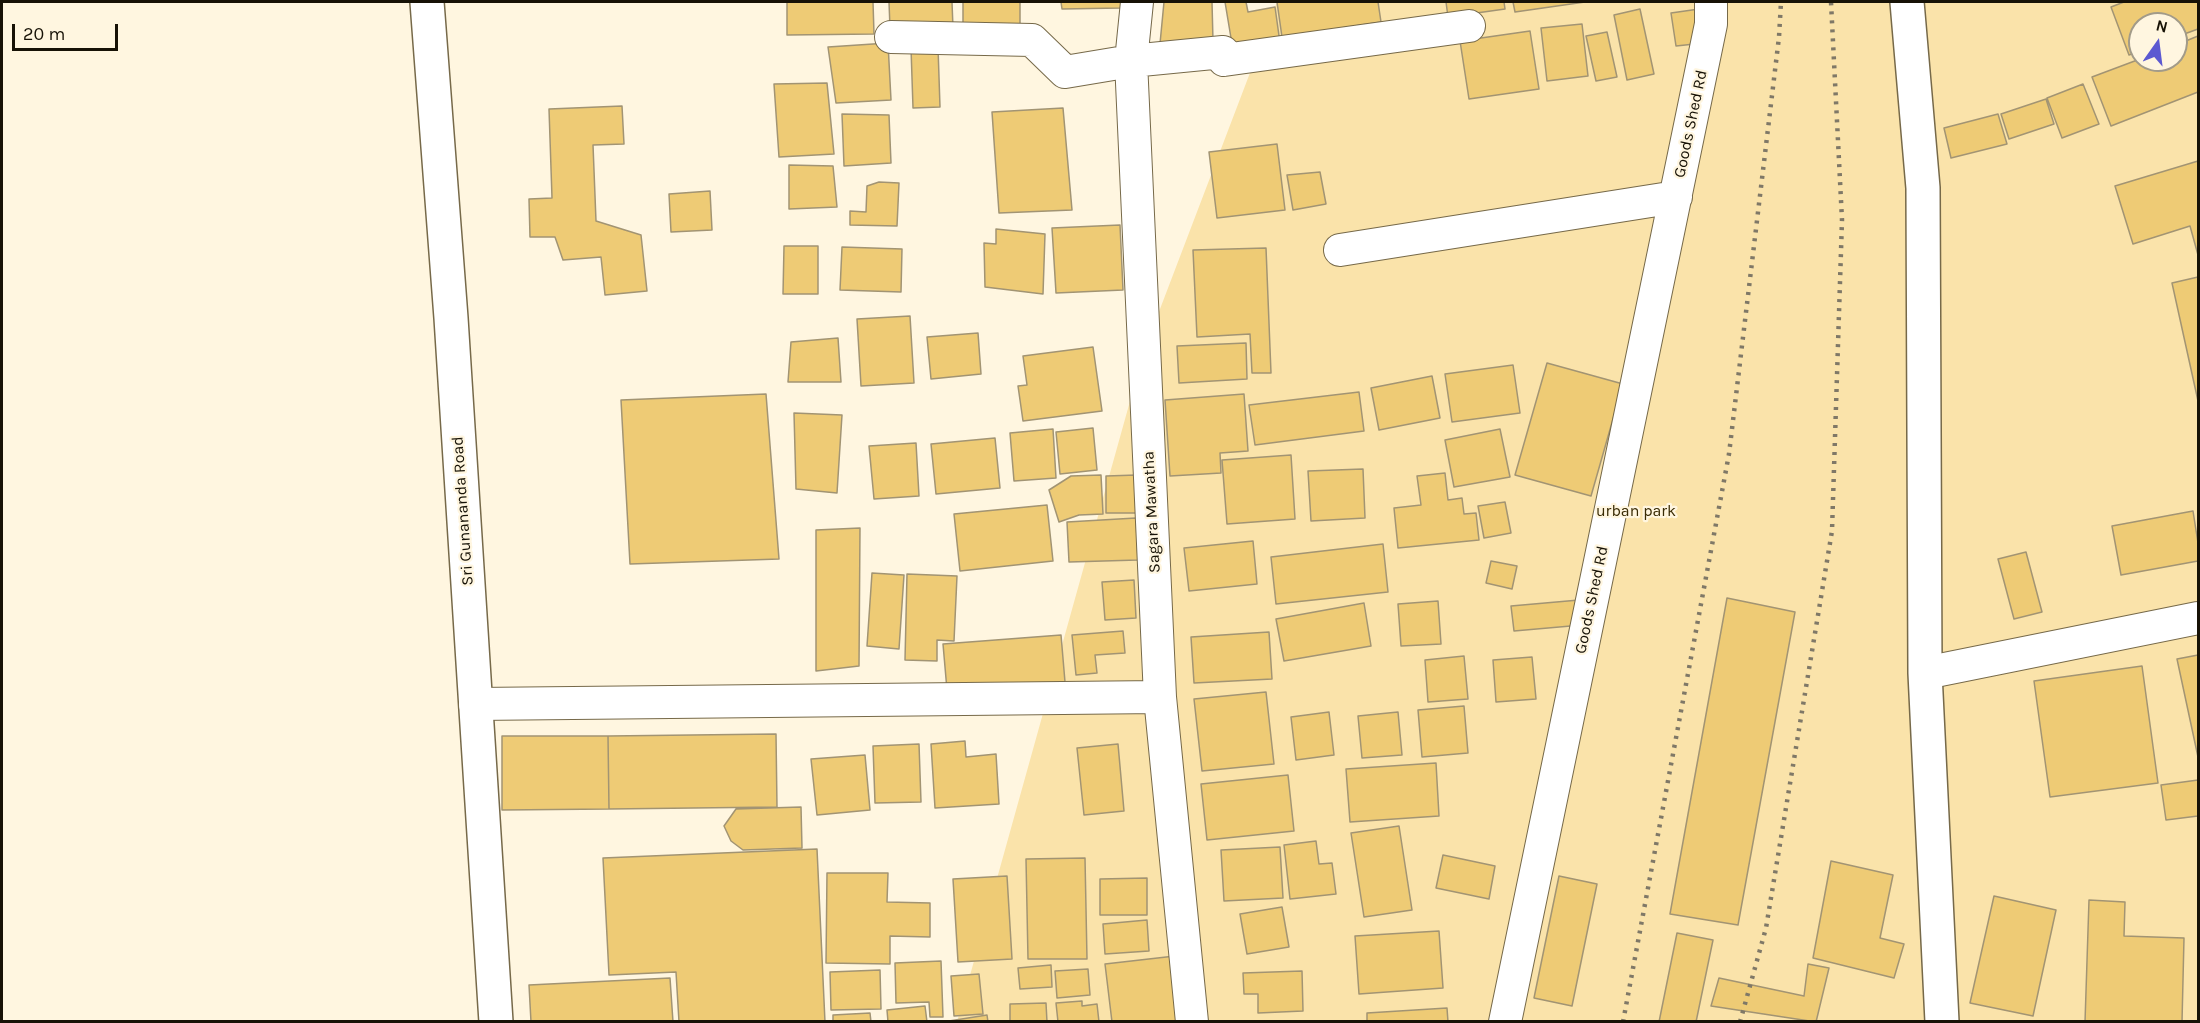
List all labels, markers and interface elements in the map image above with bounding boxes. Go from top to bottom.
scale bar [15,12,122,50]
north arrow [2128,12,2188,72]
text: N [2154,15,2170,37]
text: 20 m [23,23,65,45]
street label: Goods Shed Rd [1670,68,1712,180]
street label: Sri Gunananda Road [448,436,478,586]
street label: Sagara Mawatha [1139,451,1165,573]
park label: urban park [1596,501,1676,521]
street label: Goods Shed Rd [1571,544,1613,656]

